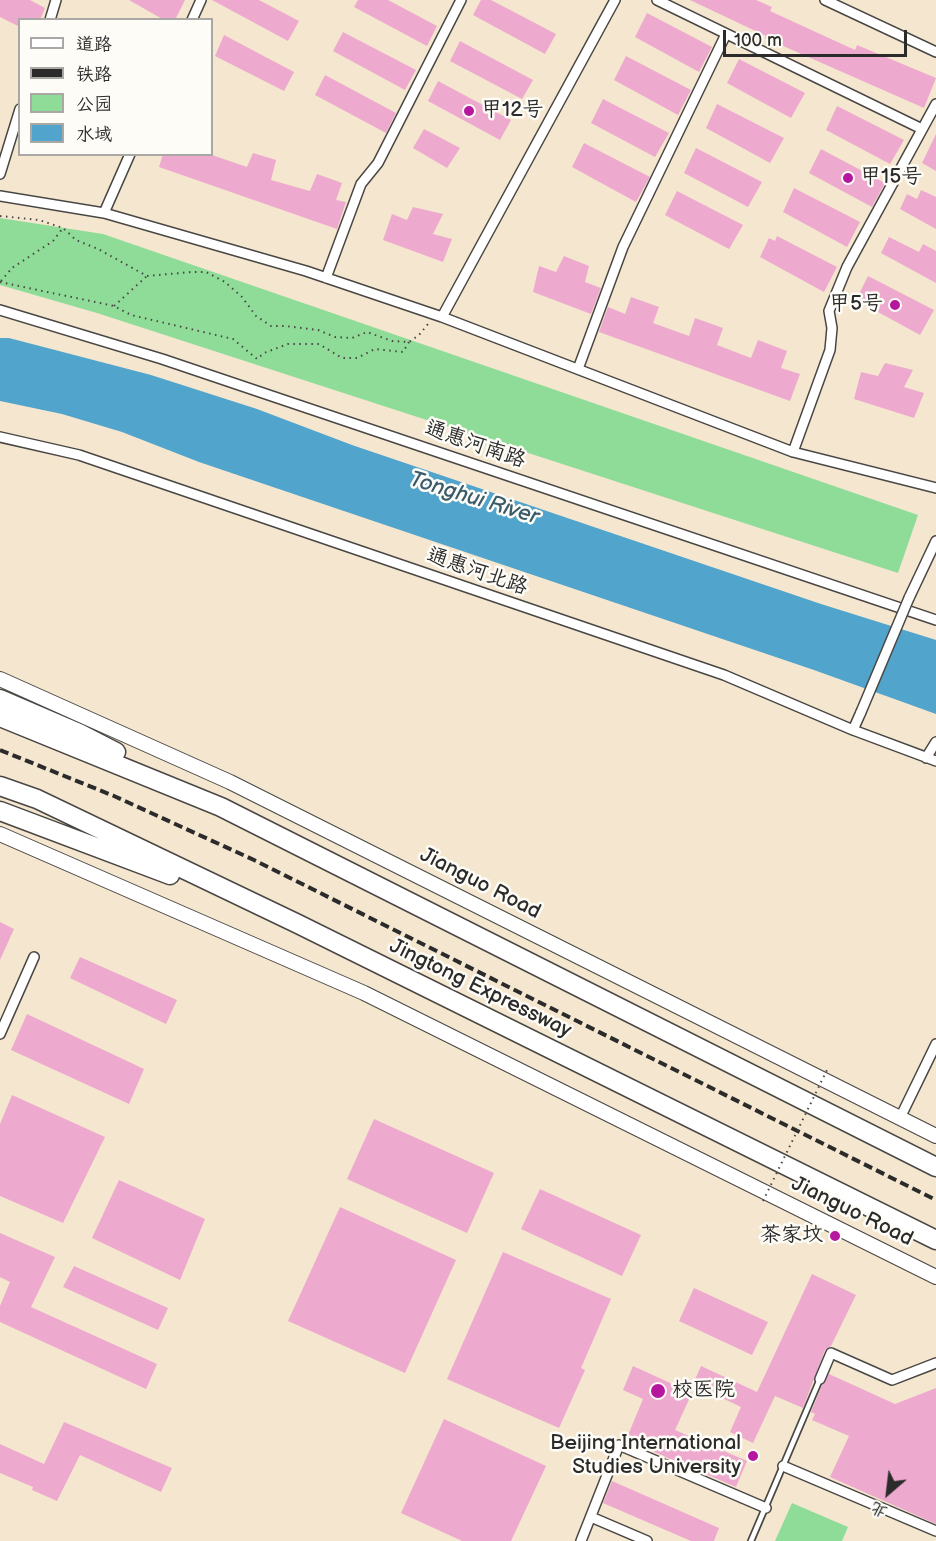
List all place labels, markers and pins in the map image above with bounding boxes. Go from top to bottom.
place label: 甲12号 [481,98,544,124]
marker: 甲12号 [462,104,476,118]
place label: 甲15号 [860,165,922,191]
marker: 甲15号 [841,171,855,185]
place label: 甲5号 [829,292,883,318]
marker: 甲5号 [888,298,902,312]
place label: 茶家坟 [760,1223,823,1249]
marker: 茶家坟 [828,1229,842,1243]
place label: 校医院 [672,1378,735,1404]
marker: 校医院 [649,1382,667,1400]
place label: Beijing International Studies University [550,1431,741,1481]
marker: Beijing International Studies University [746,1449,760,1463]

